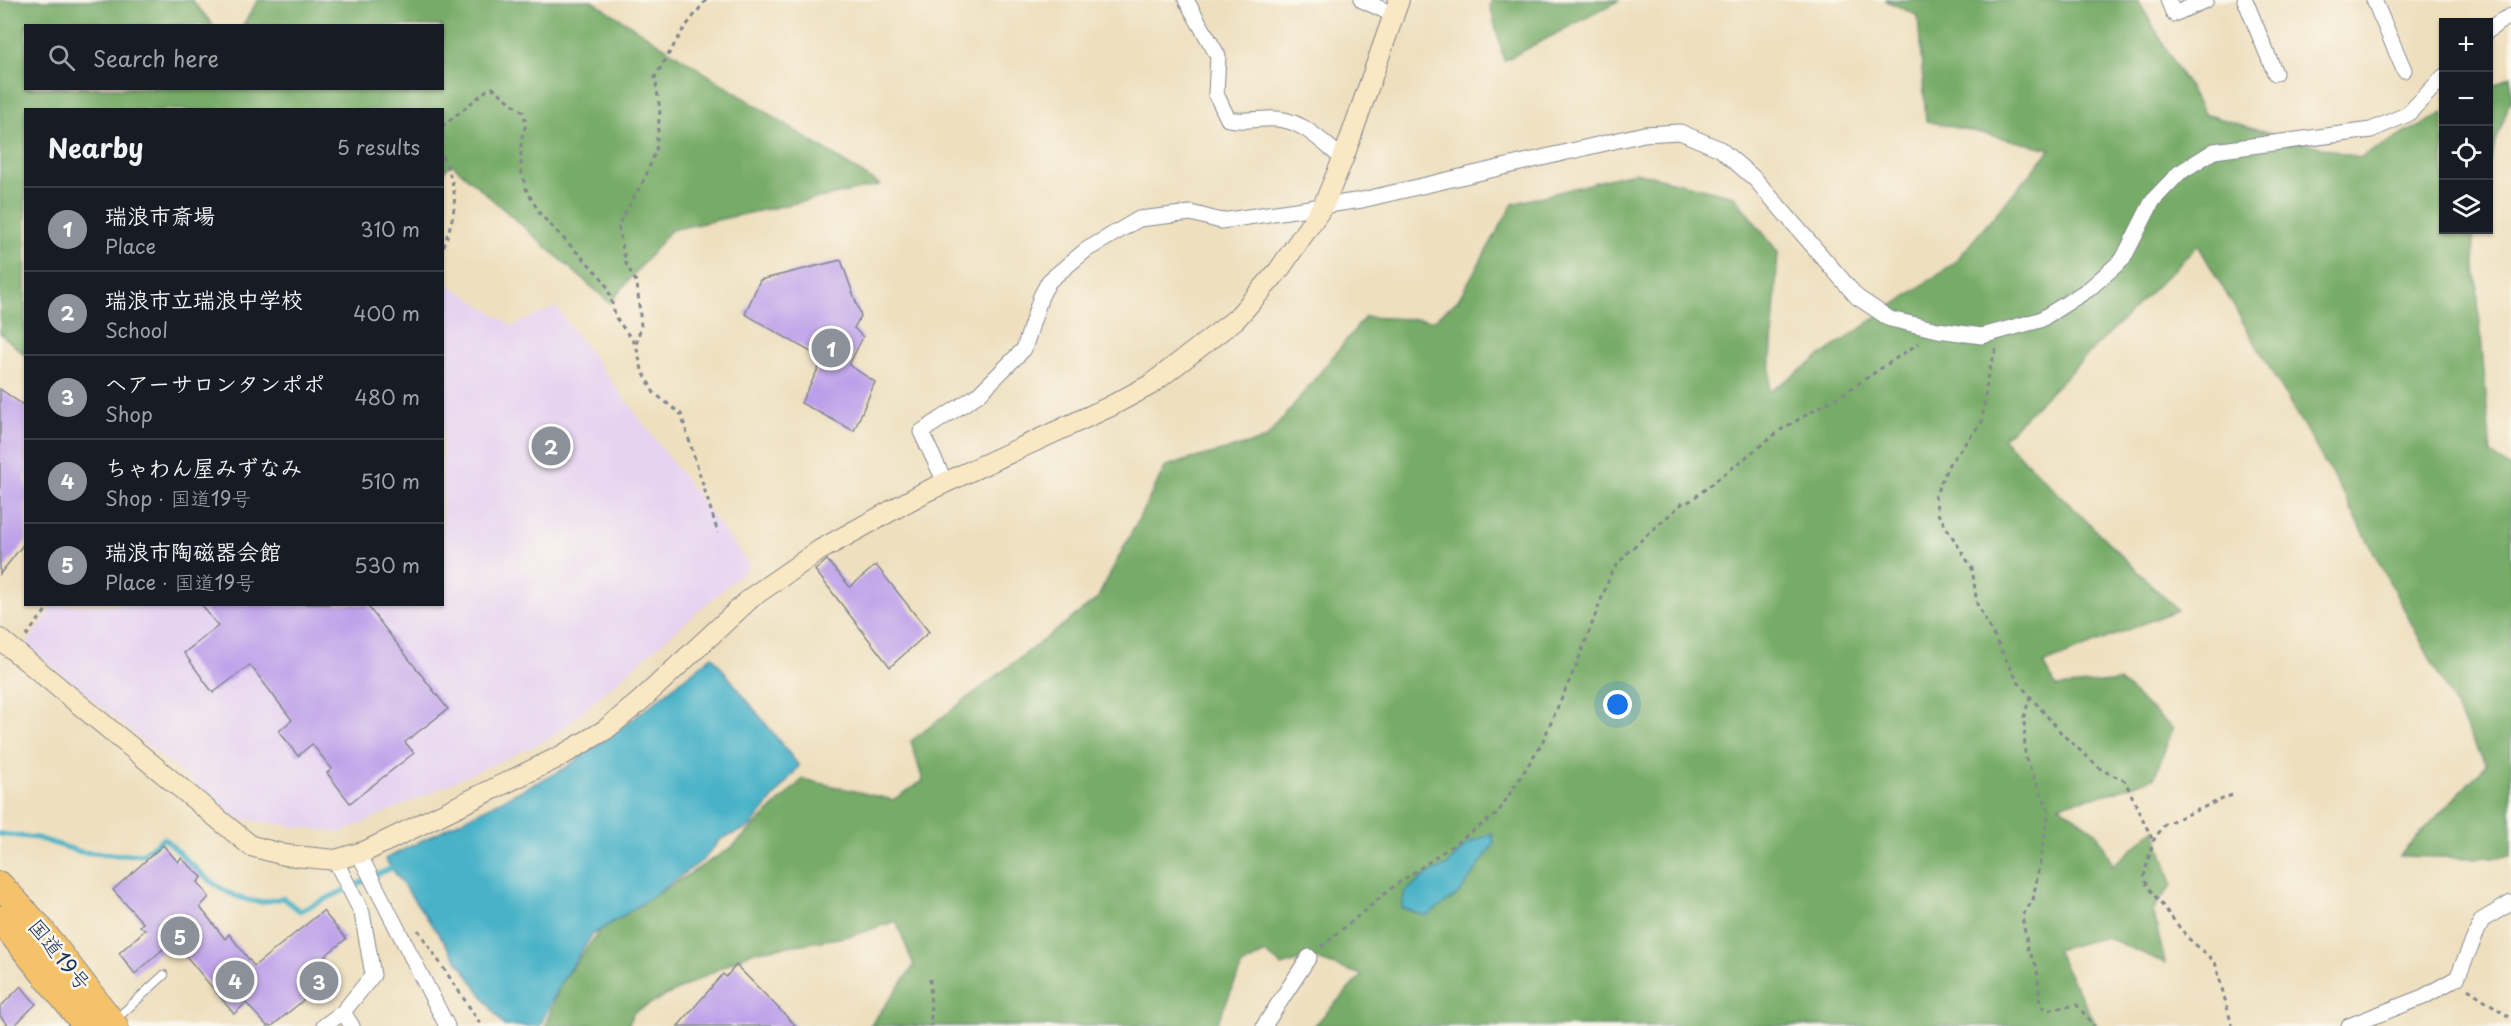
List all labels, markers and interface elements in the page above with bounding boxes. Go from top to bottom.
map controls [2439,18,2493,234]
button: + [2439,18,2493,72]
search box [24,24,444,90]
icon: search [45,41,78,74]
text: Search here [93,41,219,74]
button: − [2439,72,2493,126]
button: locate [2439,126,2493,180]
text: Nearby [48,128,143,167]
text: 5 results [337,132,420,162]
button: layers [2439,180,2493,234]
text: 瑞浪市斎場 [105,198,215,231]
text: 1 [63,214,72,244]
text: 310 m [360,214,420,244]
text: Place [105,231,156,261]
text: 瑞浪市立瑞浪中学校 [105,282,303,315]
text: 2 [60,298,75,328]
text: 400 m [353,298,420,328]
text: School [105,315,168,345]
pin: 1 [812,326,850,370]
text: ヘアーサロンタンポポ [105,366,325,399]
text: 3 [61,382,74,412]
text: 480 m [355,382,420,412]
text: Shop [105,399,153,429]
pin: 2 [532,424,570,468]
text: ちゃわん屋みずなみ [105,450,303,483]
text: 4 [61,466,74,496]
text: 510 m [360,466,420,496]
text: Shop · 国道19号 [105,483,251,513]
text: 瑞浪市陶磁器会館 [105,534,281,567]
text: 5 [61,550,74,580]
text: 530 m [354,550,420,580]
text: Place · 国道19号 [105,567,255,597]
your location [1603,690,1632,719]
street label: 国道19号 [21,911,100,997]
pin: 5 [160,914,200,958]
pin: 4 [216,958,254,1002]
pin: 3 [300,958,338,1004]

